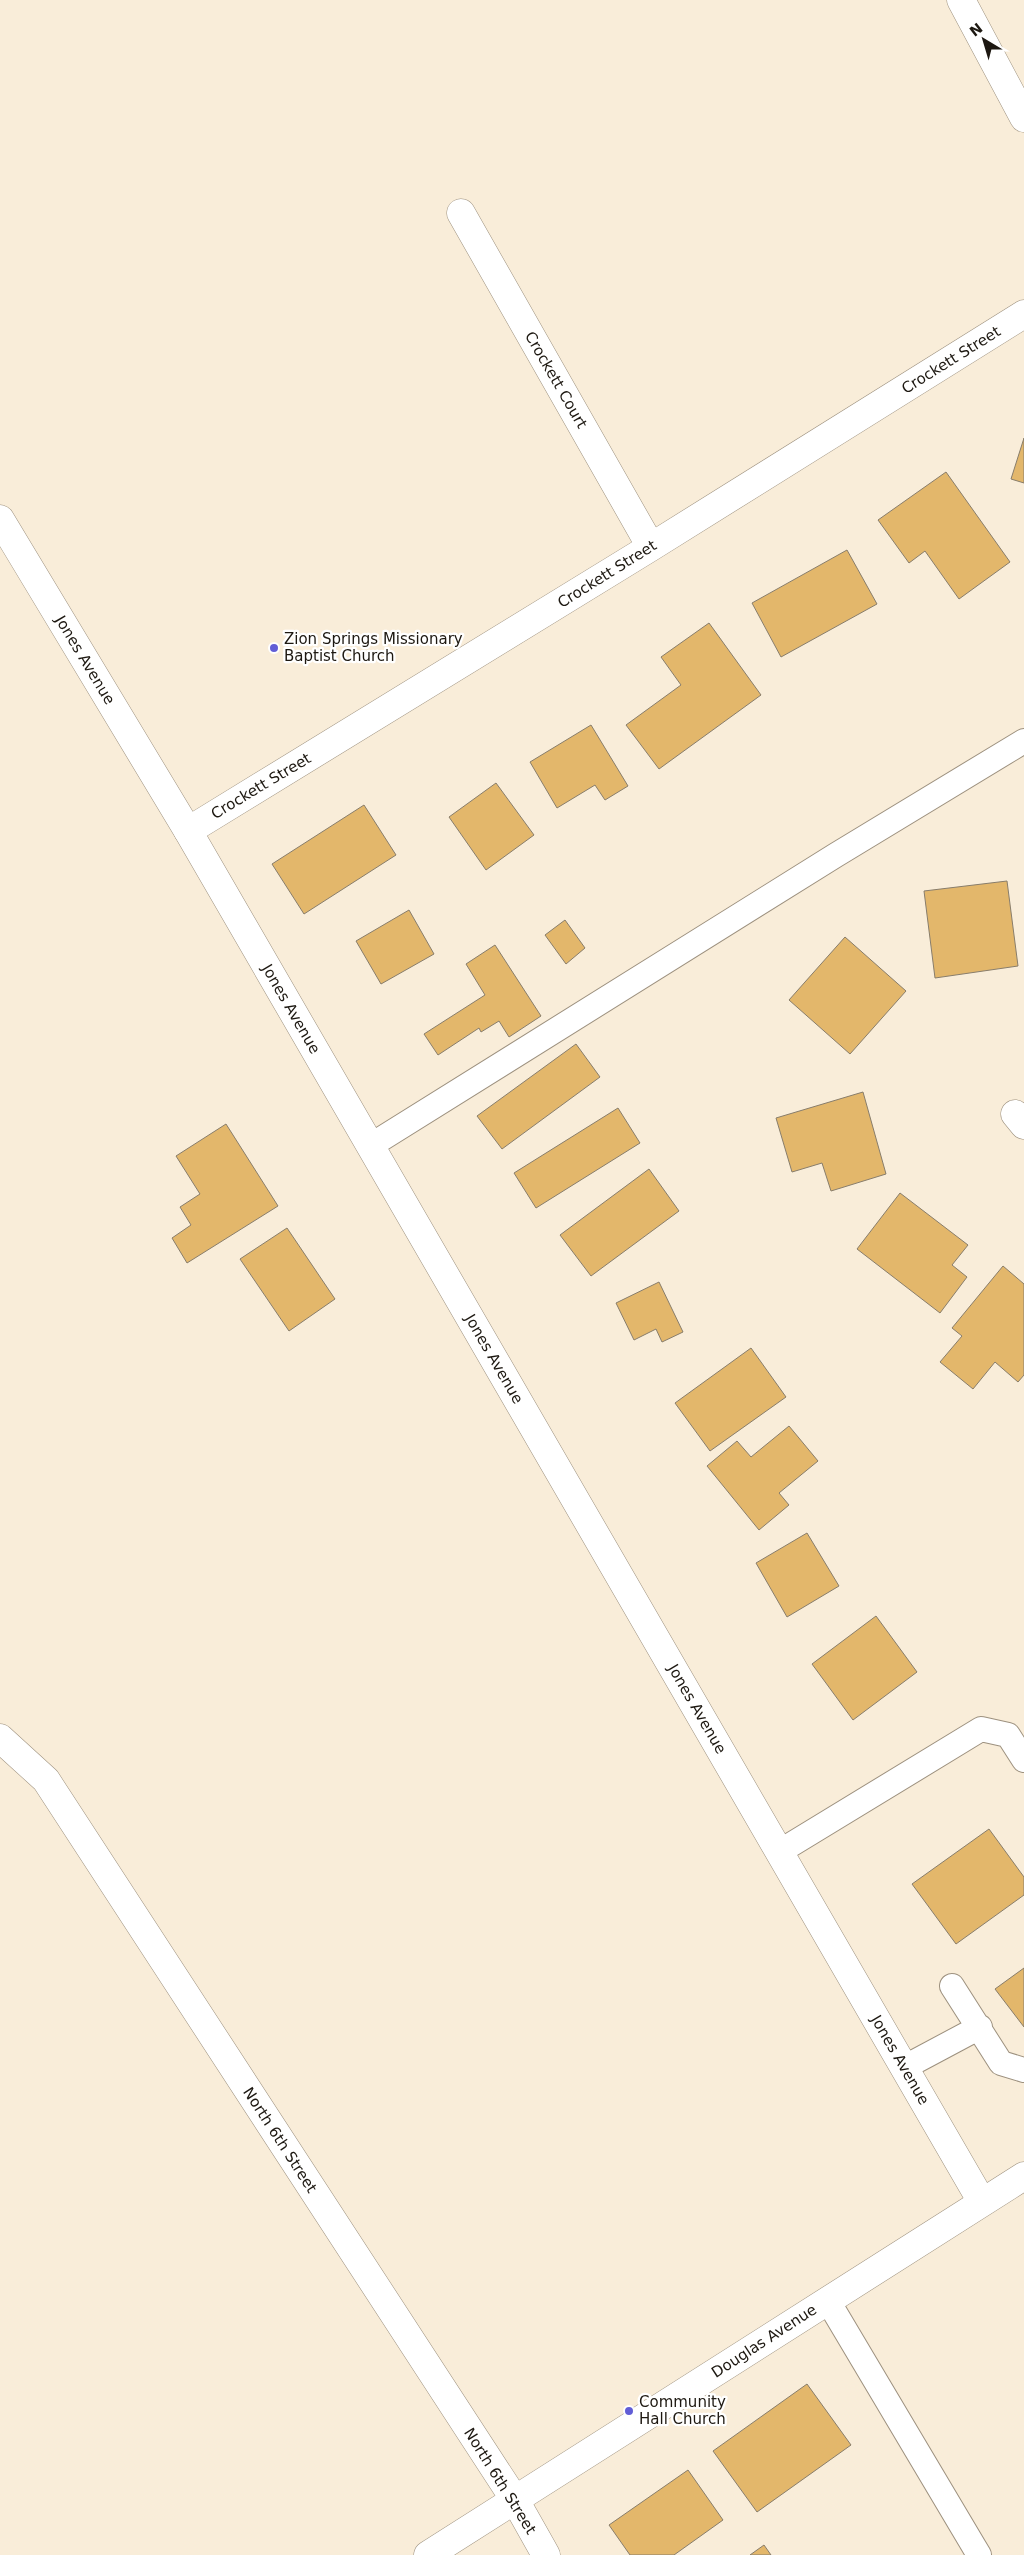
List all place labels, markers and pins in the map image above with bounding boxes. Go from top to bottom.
place label: Zion Springs Missionary Baptist Church [284,630,463,665]
marker: Zion Springs Missionary Baptist Church [268,642,280,654]
place label: Community Hall Church [639,2393,726,2428]
marker: Community Hall Church [623,2405,635,2417]

